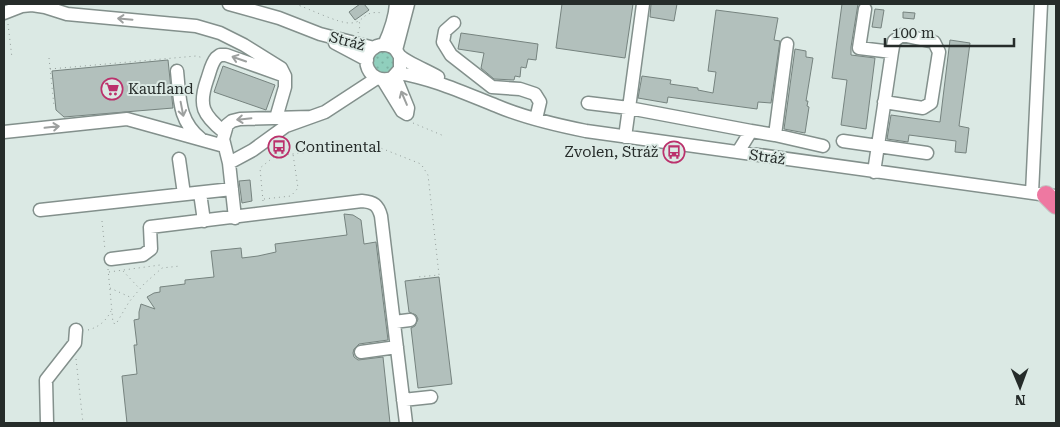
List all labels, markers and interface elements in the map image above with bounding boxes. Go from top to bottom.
one-way arrow [117,14,133,24]
scale bar [885,15,1014,47]
text: 100 m [892,24,935,42]
street label: Stráž [327,28,367,54]
one-way arrow [231,54,247,63]
supermarket icon: Kaufland [100,77,124,101]
place label: Kaufland [128,80,194,98]
one-way arrow [398,91,408,106]
one-way arrow [178,101,187,117]
one-way arrow [236,114,252,124]
one-way arrow [44,122,60,132]
bus stop icon: Continental [267,135,291,159]
place label: Continental [295,138,381,156]
bus stop icon: Zvolen, Stráž [662,140,686,164]
place label: Zvolen, Stráž [565,143,658,161]
street label: Stráž [748,146,786,168]
north arrow [995,362,1045,412]
text: N [1014,392,1026,408]

